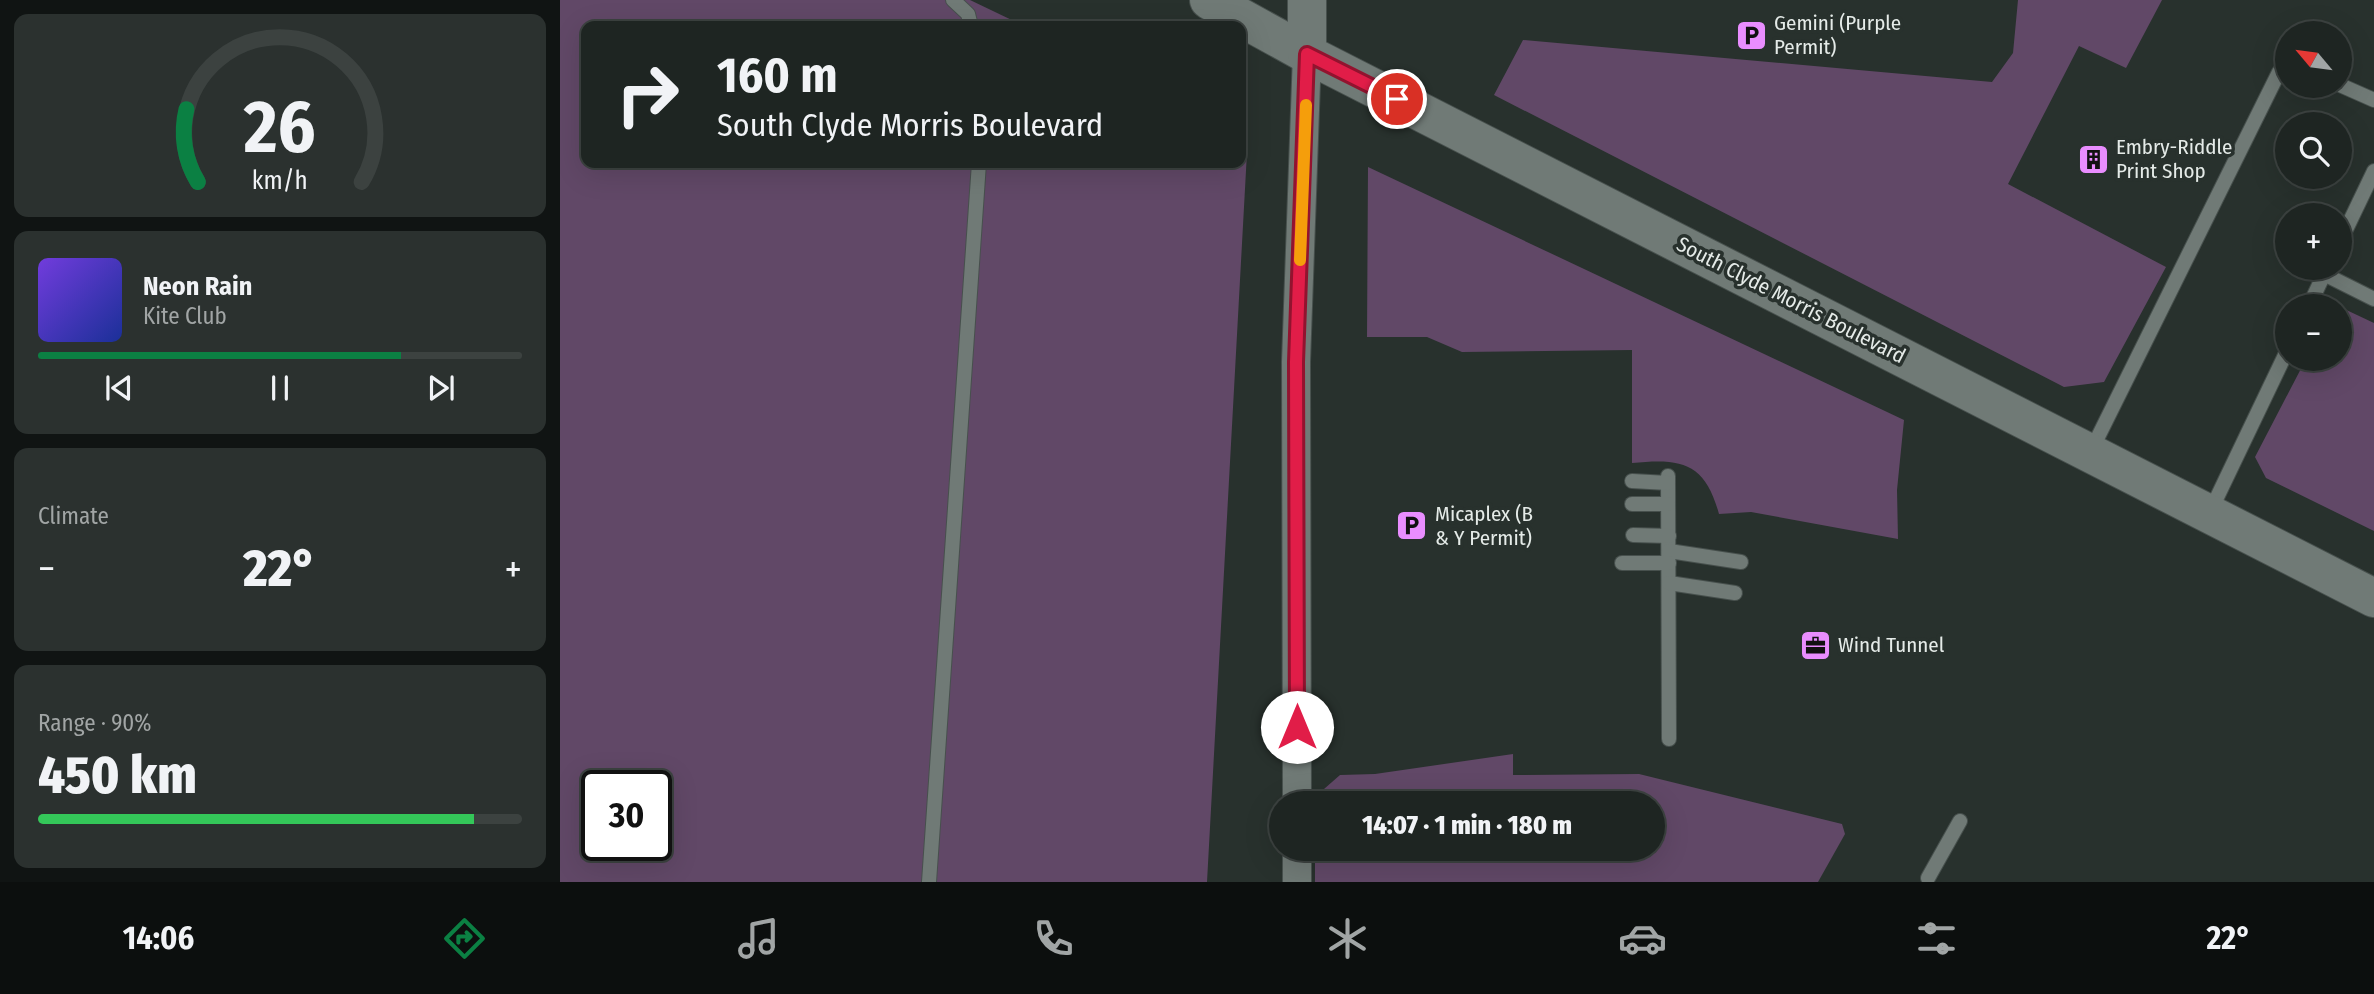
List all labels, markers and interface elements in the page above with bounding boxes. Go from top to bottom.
place label: Gemini (Purple Permit) [1774,10,1901,60]
parking icon: Gemini (Purple Permit) [1734,18,1768,52]
north arrow [2275,21,2352,98]
map controls [2275,21,2352,371]
text: 160 m [717,46,838,105]
icon: right [602,49,693,140]
pin [1367,69,1427,129]
icon: arrive [1378,80,1416,118]
text: 26 [243,84,316,171]
text: South Clyde Morris Boulevard [717,106,1103,144]
button: search [2275,112,2352,189]
place label: Embry-Riddle Print Shop [2116,134,2232,184]
building icon: Embry-Riddle Print Shop [2076,142,2110,176]
text: km/h [252,165,308,195]
button: + [2275,203,2352,280]
street label: South Clyde Morris Boulevard [1672,231,1910,369]
text: Neon Rain [143,271,252,302]
button: − [2275,294,2352,371]
text: Kite Club [143,302,227,330]
icon: previous [100,369,138,407]
icon: pause [261,369,299,407]
icon: next [422,369,460,407]
place label: Micaplex (B & Y Permit) [1435,501,1533,551]
text: Climate [38,502,109,530]
parking icon: Micaplex (B & Y Permit) [1395,509,1429,543]
text: 22° [243,537,317,600]
text: − [38,546,55,592]
text: + [505,546,522,592]
office icon: Wind Tunnel [1798,628,1832,662]
place label: Wind Tunnel [1838,632,1945,658]
position arrow [1260,690,1334,764]
text: Range · 90% [38,709,152,737]
text: 450 km [38,744,197,807]
speed limit sign: 30 [581,770,672,861]
text: 14:07 · 1 min · 180 m [1362,810,1572,841]
icon: directions [440,914,489,963]
icon: music [734,914,783,963]
icon: phone [1029,914,1078,963]
icon: climate [1323,914,1372,963]
icon: car [1618,914,1667,963]
icon: filters [1912,914,1961,963]
text: 14:06 [123,919,194,957]
text: 22° [2207,919,2251,957]

